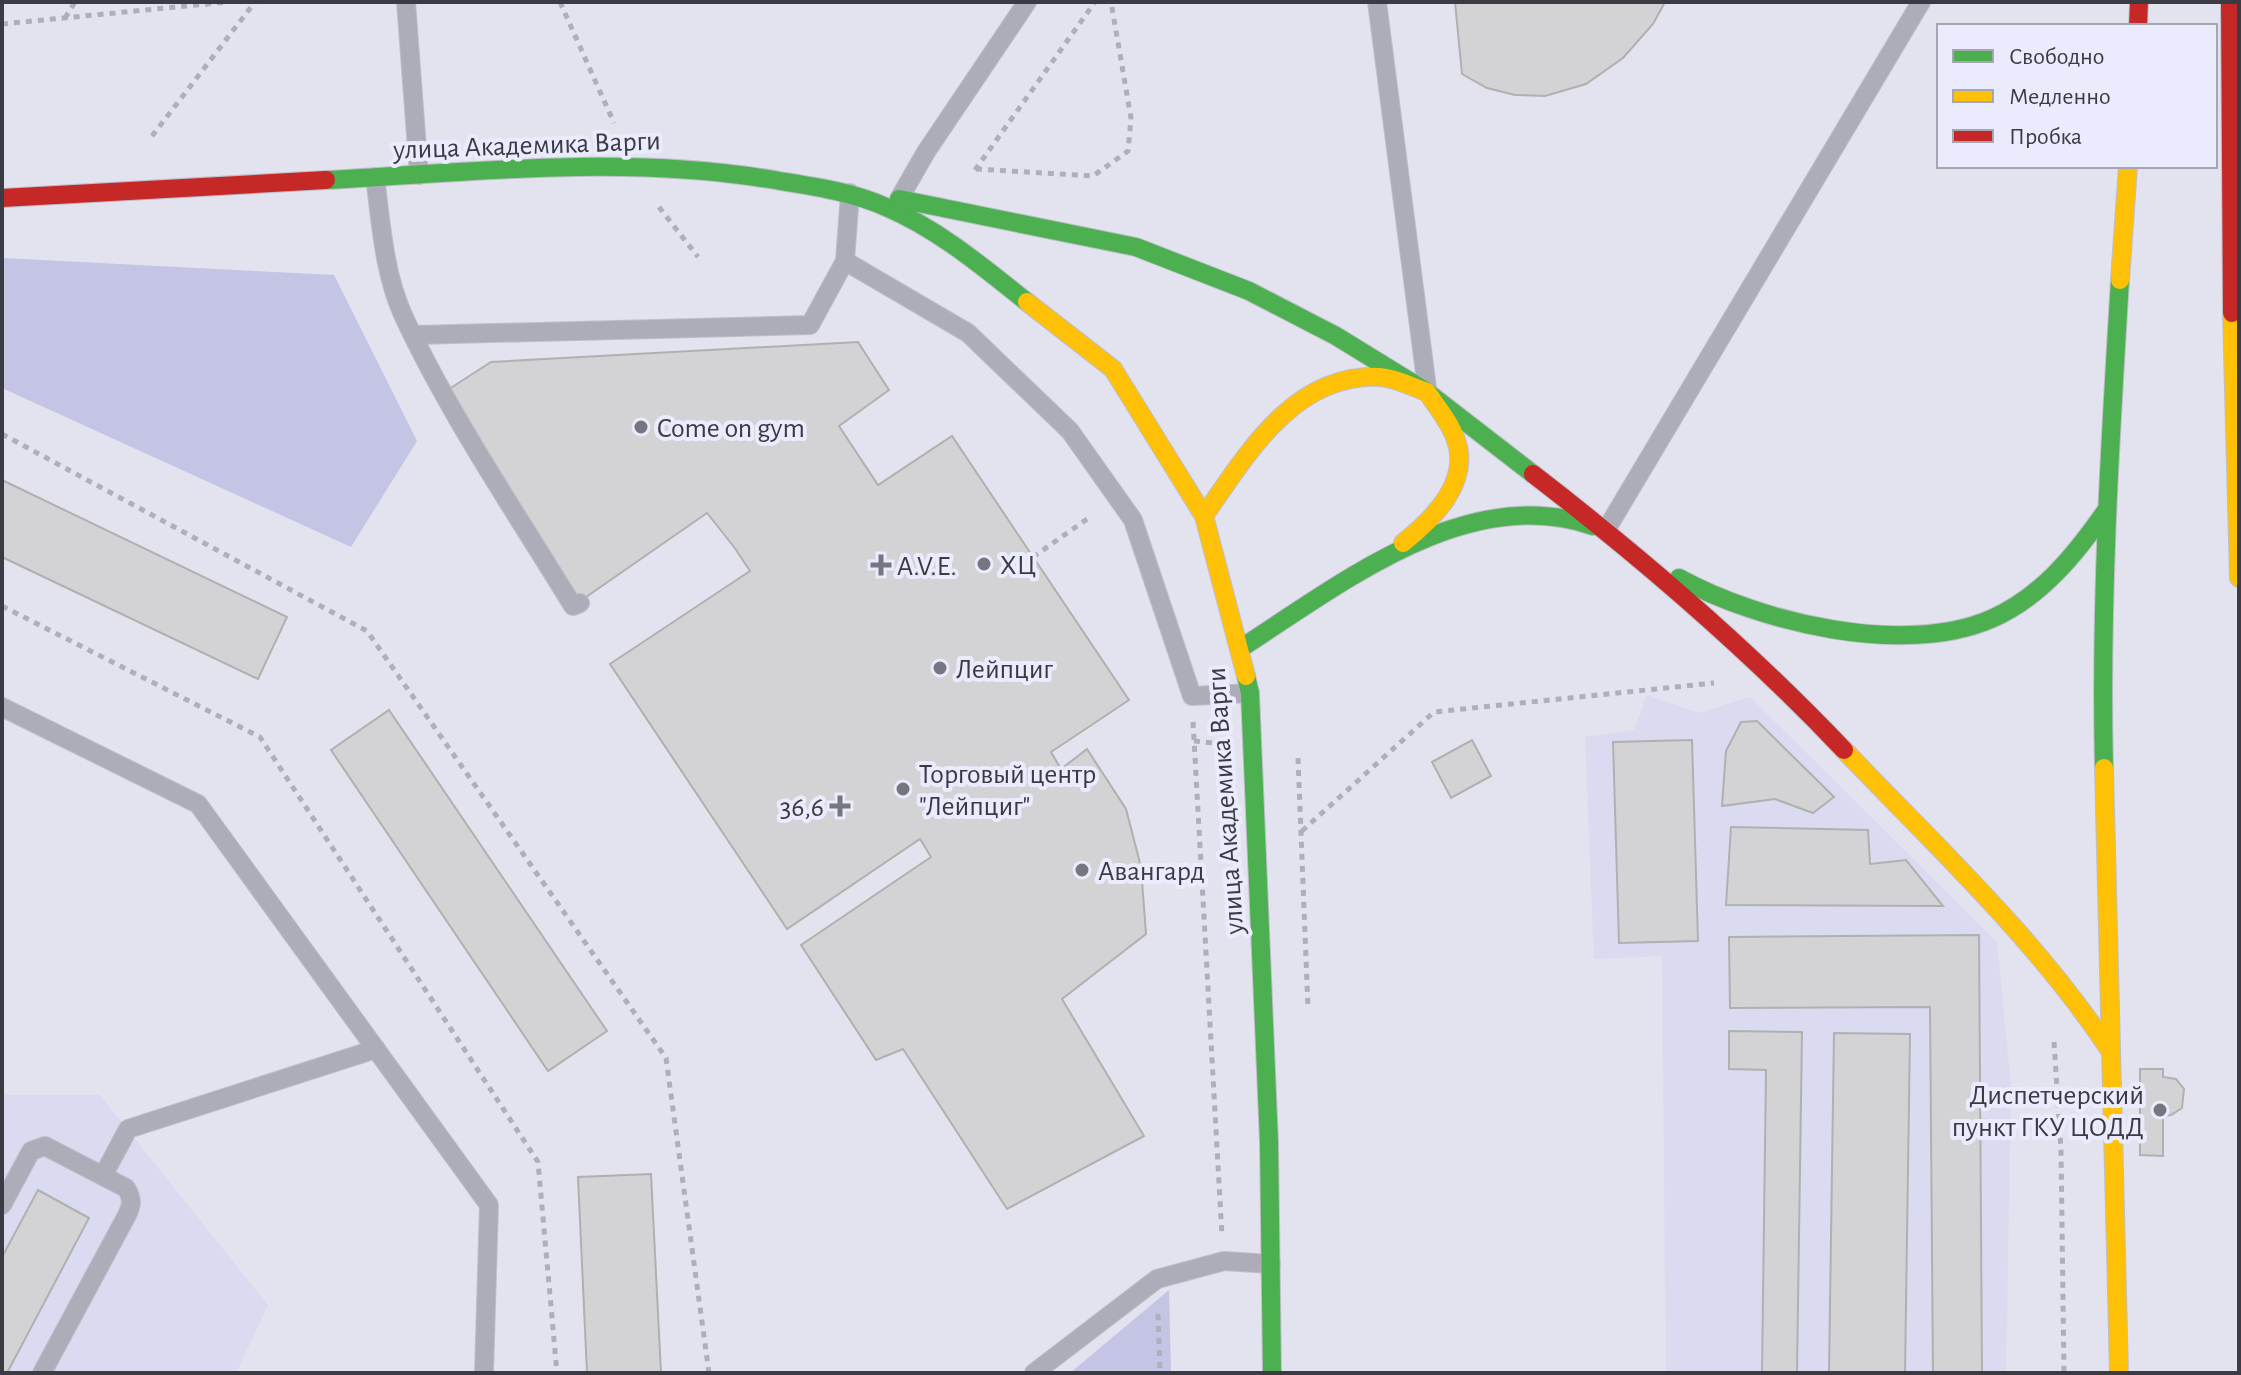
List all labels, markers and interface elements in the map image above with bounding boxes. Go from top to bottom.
legend [1937,24,2217,168]
text: Свободно [2009,45,2104,69]
text: Медленно [2009,85,2111,109]
text: Пробка [2009,125,2082,149]
street label: улица Академика Варги [392,127,661,165]
place label: Come on gym [657,415,805,443]
marker: Come on gym [632,418,650,436]
place label: ХЦ [1000,552,1036,580]
place label: A.V.E. [897,553,957,581]
marker: ХЦ [975,555,993,573]
marker: A.V.E. [872,556,890,574]
place label: Лейпциг [956,656,1053,684]
marker: Лейпциг [931,659,949,677]
street label: улица Академика Варги [1203,666,1249,936]
place label: Торговый центр "Лейпциг" [919,761,1096,821]
marker: Торговый центр "Лейпциг" [894,780,912,798]
place label: 36,6 [780,794,824,822]
marker: 36,6 [831,797,849,815]
place label: Авангард [1098,858,1205,886]
marker: Авангард [1073,861,1091,879]
place label: Диспетчерский пункт ГКУ ЦОДД [1952,1082,2144,1142]
marker: Диспетчерский пункт ГКУ ЦОДД [2151,1101,2169,1119]

